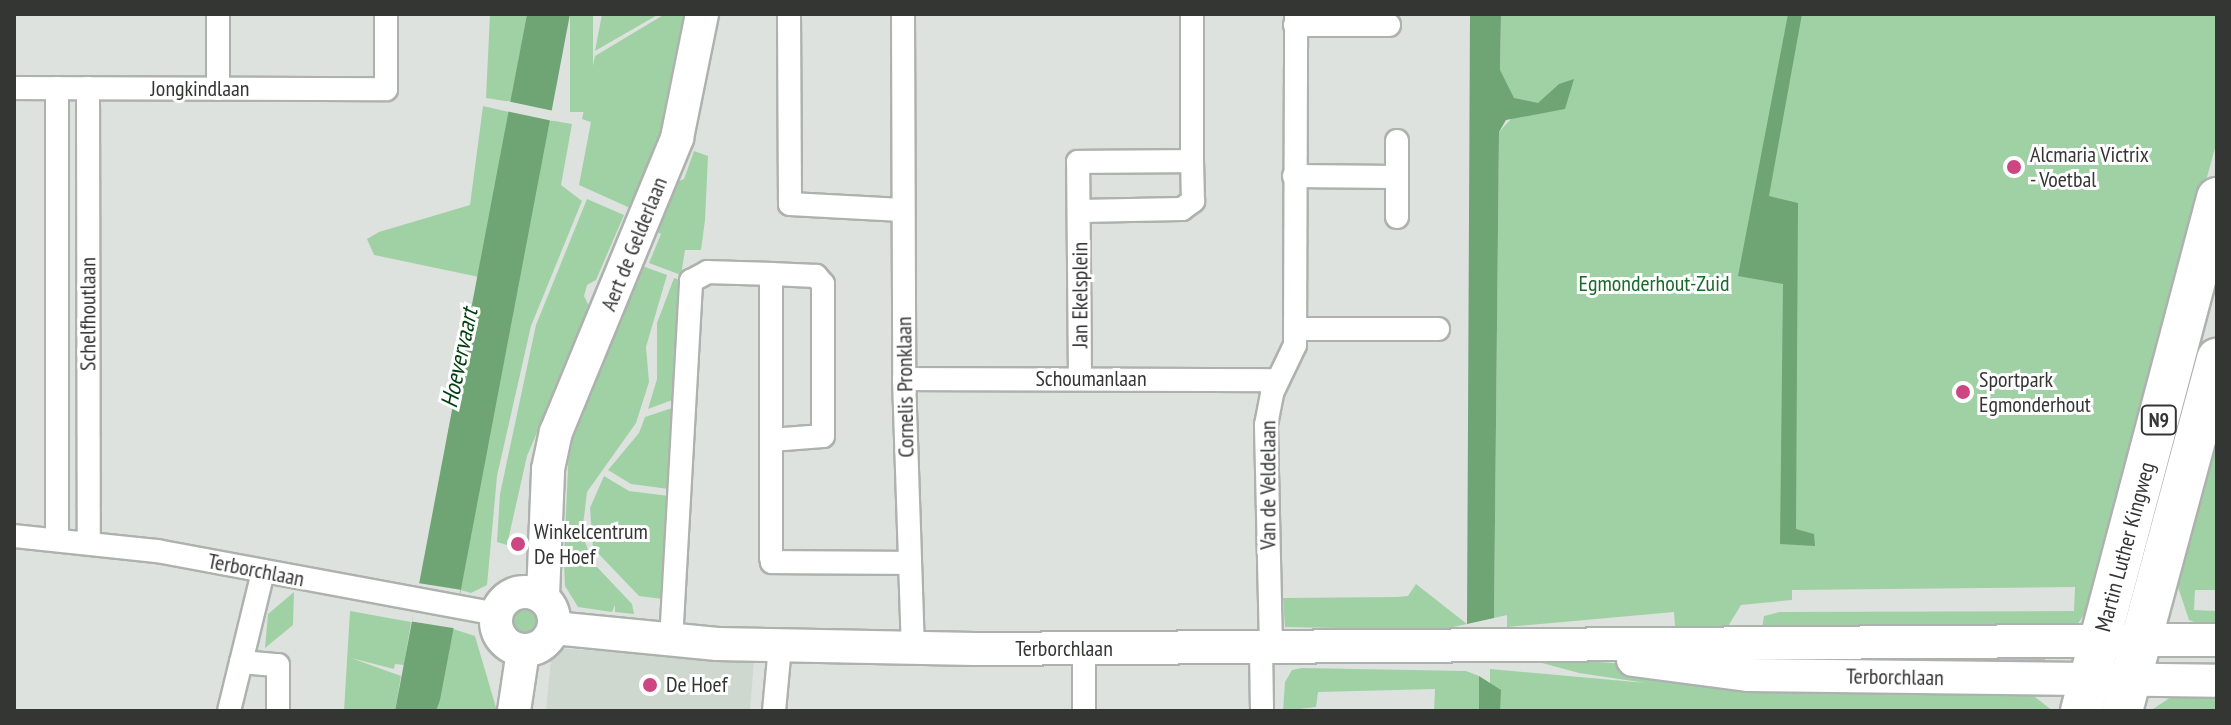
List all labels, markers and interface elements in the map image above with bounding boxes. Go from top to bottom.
street label: Jongkindlaan [151,76,249,102]
place label: Alcmaria Victrix - Voetbal [2030,141,2149,192]
marker: Alcmaria Victrix - Voetbal [2005,158,2023,176]
street label: Aert de Gelderlaan [595,173,673,315]
street label: Jan Ekelsplein [1067,242,1093,348]
street label: Schelfhoutlaan [75,257,101,371]
park label: Egmonderhout-Zuid [1579,271,1729,297]
water label: Hoevervaart [434,306,484,410]
street label: Cornelis Pronklaan [891,316,919,458]
street label: Schoumanlaan [1035,366,1147,392]
place label: Sportpark Egmonderhout [1979,366,2091,418]
marker: Sportpark Egmonderhout [1954,383,1972,401]
road number: N9 [2139,404,2179,436]
street label: Van de Veldelaan [1255,420,1281,550]
street label: Martin Luther Kingweg [2090,459,2160,635]
place label: Winkelcentrum De Hoef [534,518,648,570]
marker: Winkelcentrum De Hoef [509,535,527,553]
street label: Terborchlaan [206,548,306,592]
street label: Terborchlaan [1015,636,1113,662]
street label: Terborchlaan [1846,663,1944,691]
place label: De Hoef [666,672,727,698]
marker: De Hoef [641,676,659,694]

